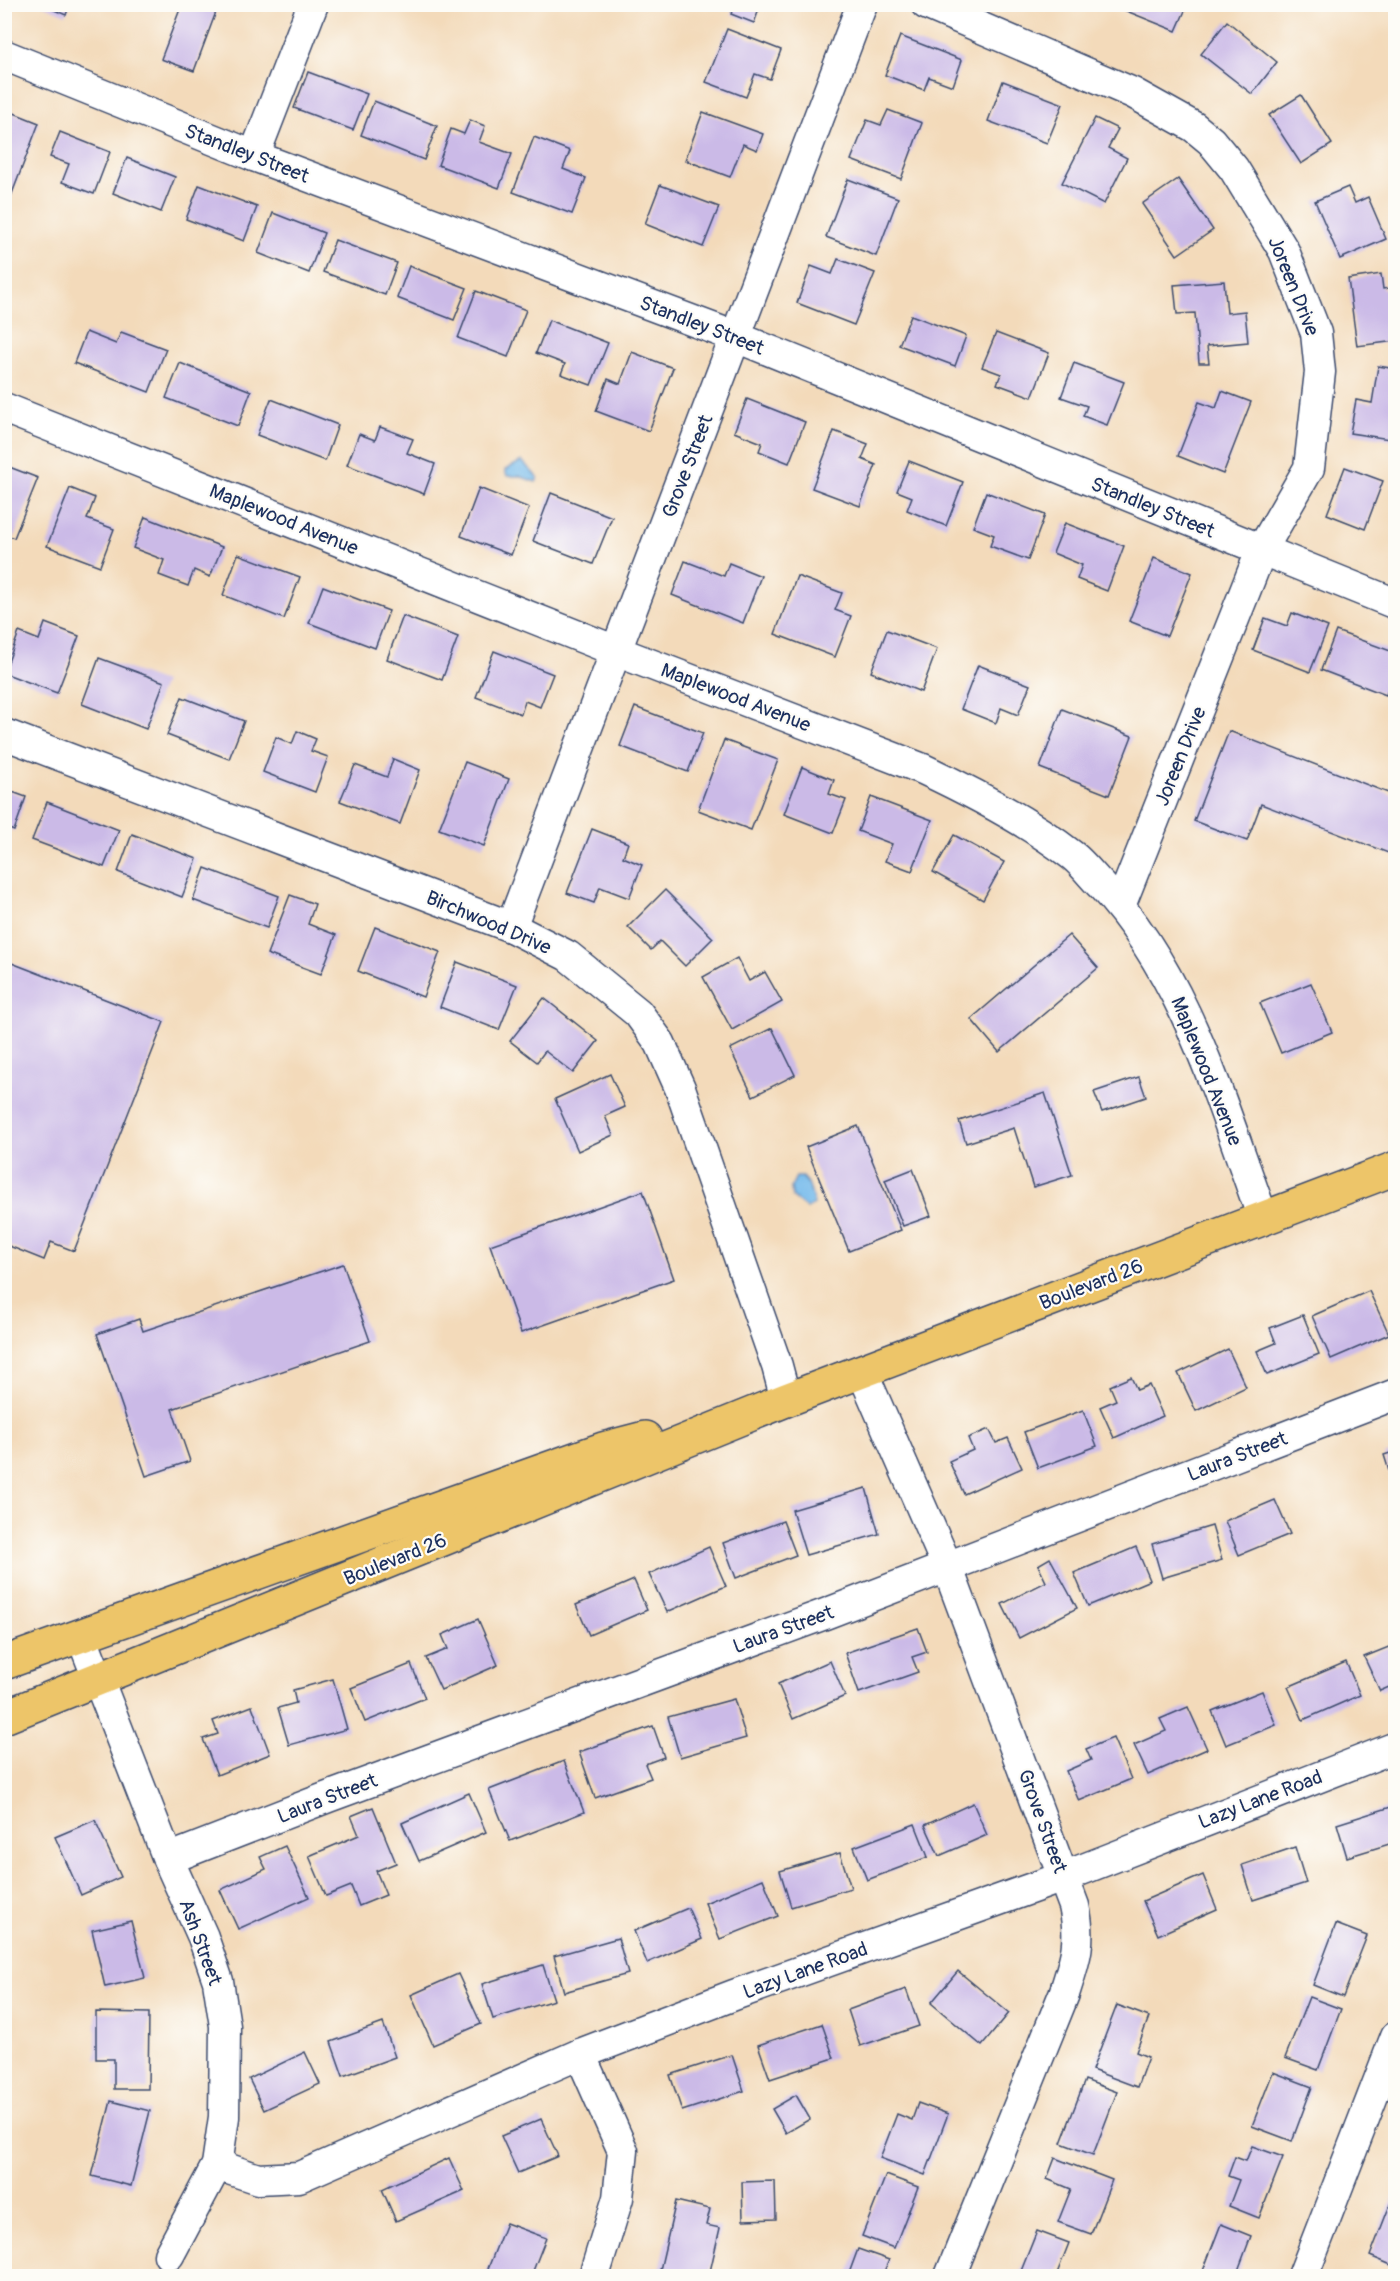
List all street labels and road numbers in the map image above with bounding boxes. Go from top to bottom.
street label: Standley Street [181,118,313,189]
street label: Joreen Drive [1262,233,1325,340]
street label: Standley Street [636,290,768,361]
street label: Grove Street [656,410,719,521]
street label: Standley Street [1087,471,1219,544]
street label: Maplewood Avenue [206,478,362,561]
street label: Maplewood Avenue [657,657,814,738]
street label: Joreen Drive [1149,703,1212,809]
street label: Birchwood Drive [423,885,555,960]
street label: Maplewood Avenue [1165,993,1248,1149]
street label: Boulevard 26 [1036,1253,1146,1316]
street label: Laura Street [1184,1426,1292,1487]
street label: Boulevard 26 [340,1528,450,1591]
street label: Laura Street [729,1599,838,1659]
street label: Lazy Lane Road [1195,1764,1326,1835]
street label: Grove Street [1012,1766,1073,1877]
street label: Laura Street [274,1768,382,1829]
street label: Ash Street [173,1896,228,1990]
street label: Lazy Lane Road [739,1936,871,2005]

